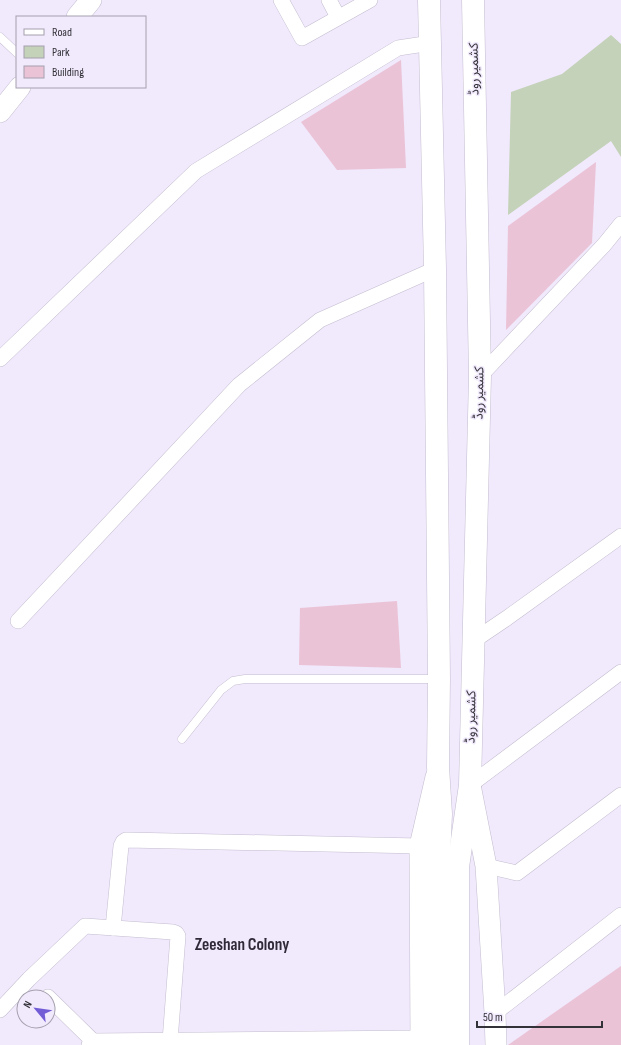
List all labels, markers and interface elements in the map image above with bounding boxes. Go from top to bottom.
legend [16,16,146,88]
text: Road [52,25,72,40]
street label: کشمیر روڈ [466,42,482,96]
text: Park [52,45,70,60]
text: Building [52,65,84,80]
street label: کشمیر روڈ [471,366,487,420]
street label: کشمیر روڈ [463,690,479,744]
district label: Zeeshan Colony [195,935,289,955]
north arrow [16,989,56,1029]
text: N [21,999,35,1010]
scale bar [477,1003,602,1029]
text: 50 m [483,1010,503,1025]

